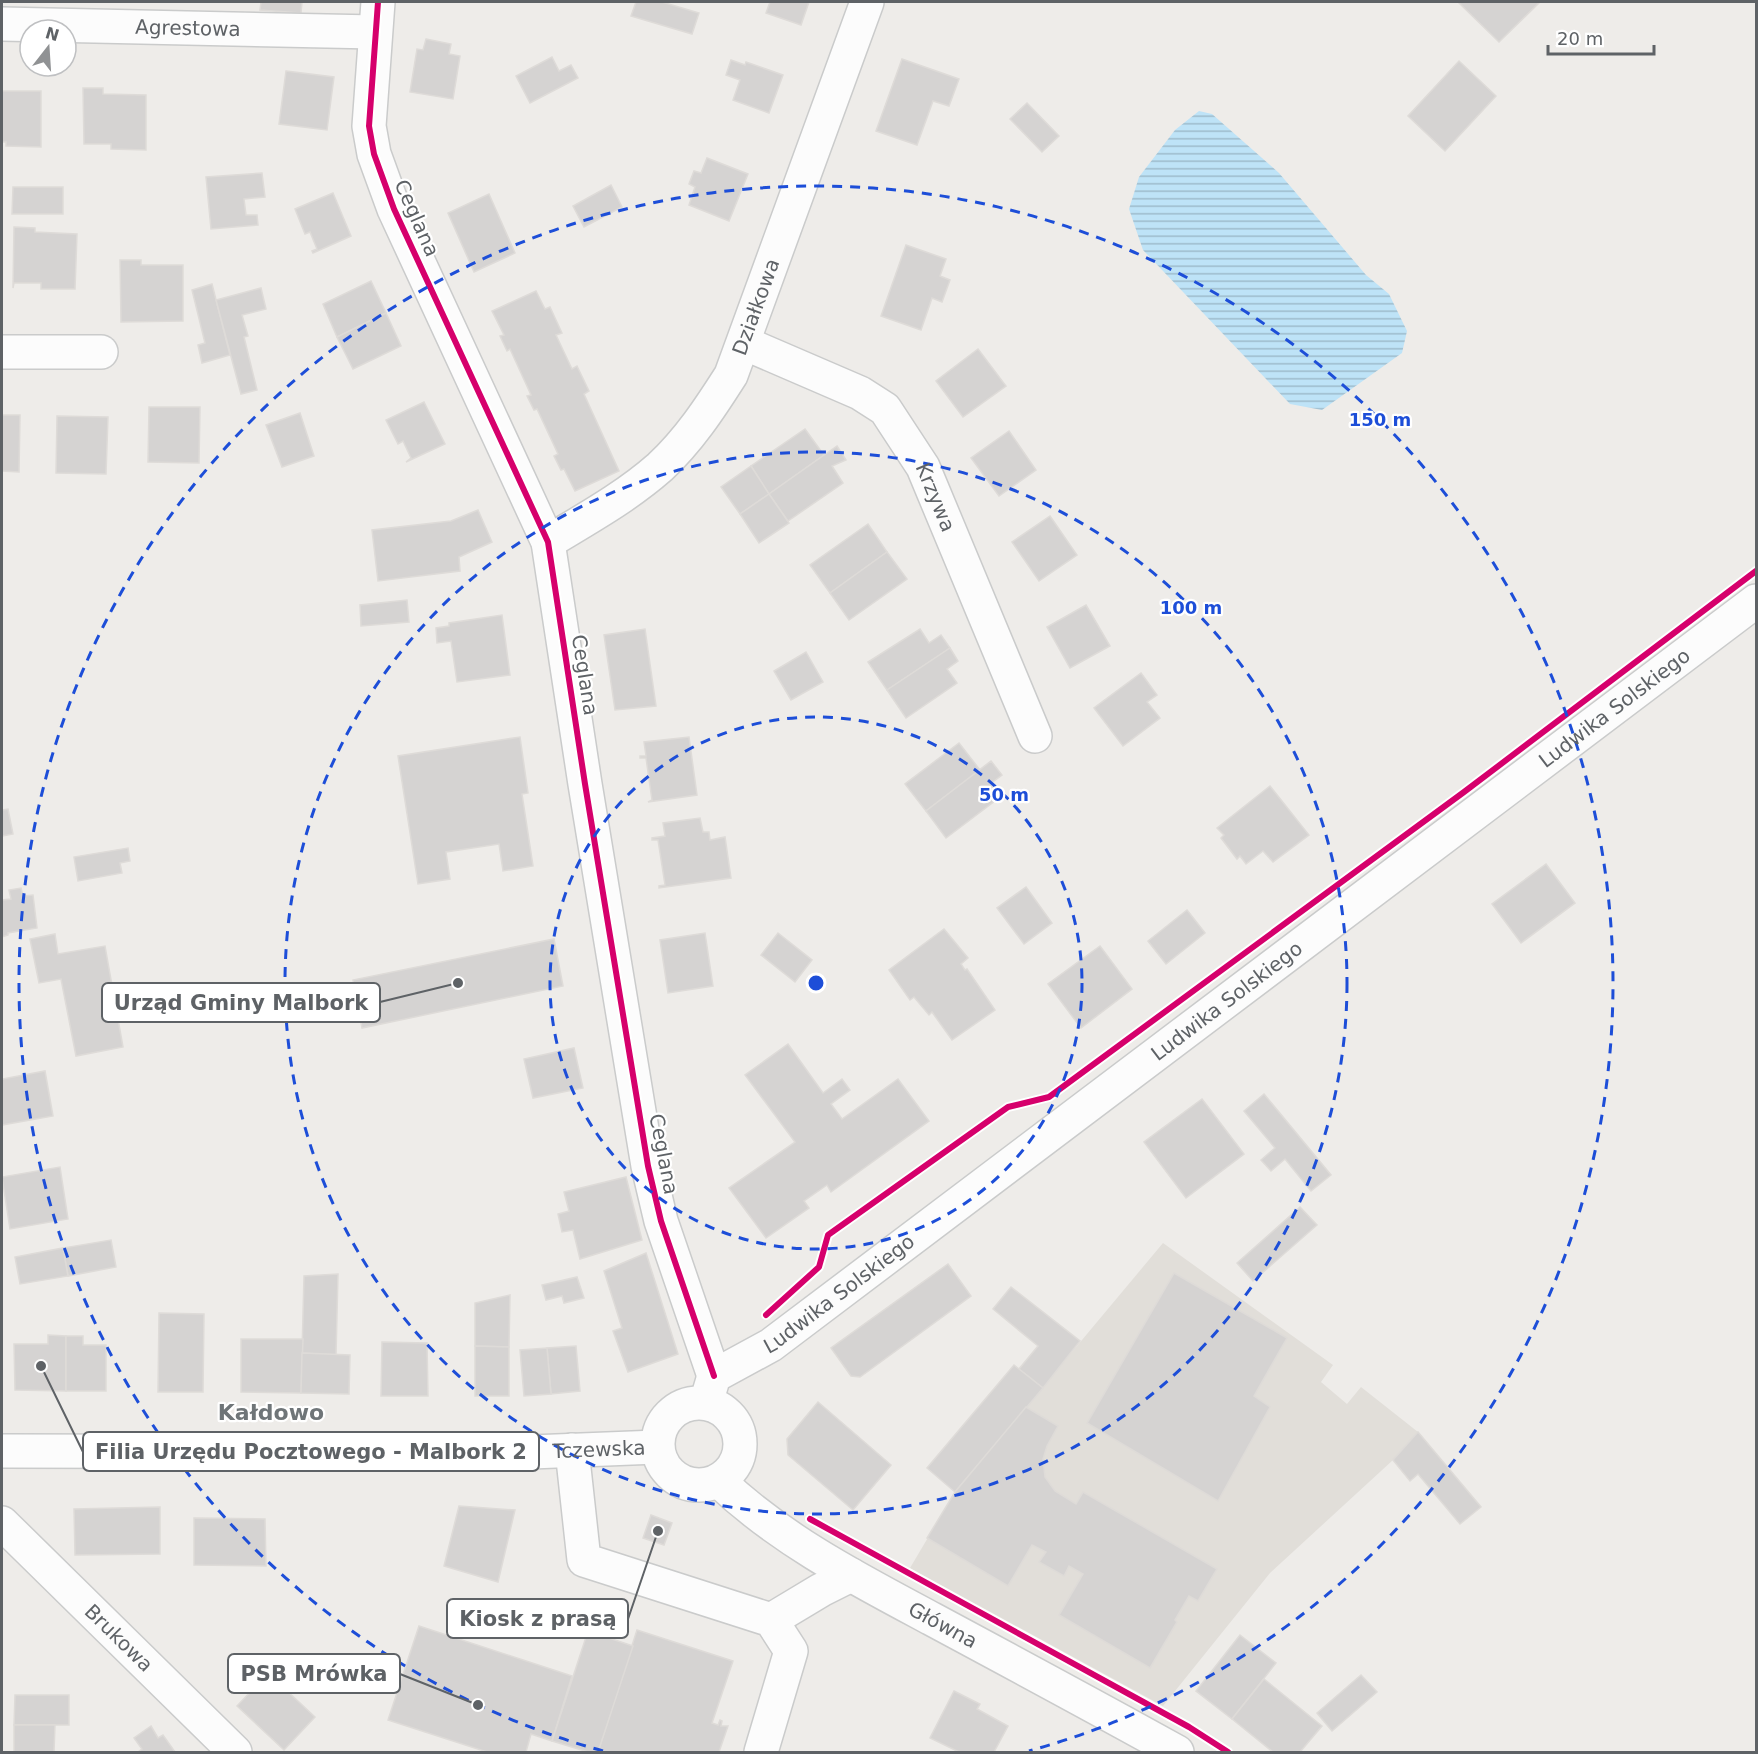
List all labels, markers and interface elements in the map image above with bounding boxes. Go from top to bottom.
street label: Agrestowa [135,15,241,41]
north arrow [18,18,78,78]
scale bar [1548,18,1654,56]
text: N [43,23,61,45]
text: 20 m [1557,28,1603,49]
street label: Ceglana [389,176,445,260]
street label: Działkowa [727,255,784,359]
text: 150 m [1349,409,1411,430]
street label: Krzywa [911,459,961,535]
text: 100 m [1160,597,1222,618]
street label: Ceglana [567,633,603,717]
street label: Ludwika Solskiego [1534,643,1695,773]
text: 50 m [979,784,1029,805]
street label: Ludwika Solskiego [1146,936,1307,1066]
centre of rings [806,973,826,993]
callout: Urząd Gminy Malbork [102,983,380,1022]
text: Urząd Gminy Malbork [114,991,369,1015]
street label: Ceglana [644,1112,684,1196]
street label: Ludwika Solskiego [759,1229,919,1359]
district label: Kałdowo [218,1400,324,1425]
callout: Filia Urzędu Pocztowego - Malbork 2 [83,1432,539,1471]
street label: Tczewska [551,1435,646,1463]
text: Filia Urzędu Pocztowego - Malbork 2 [95,1440,527,1464]
street label: Główna [904,1597,982,1653]
street label: Brukowa [80,1599,158,1677]
callout: Kiosk z prasą [447,1599,628,1638]
text: Kiosk z prasą [459,1607,617,1631]
callout: PSB Mrówka [228,1654,400,1693]
text: PSB Mrówka [240,1662,388,1686]

